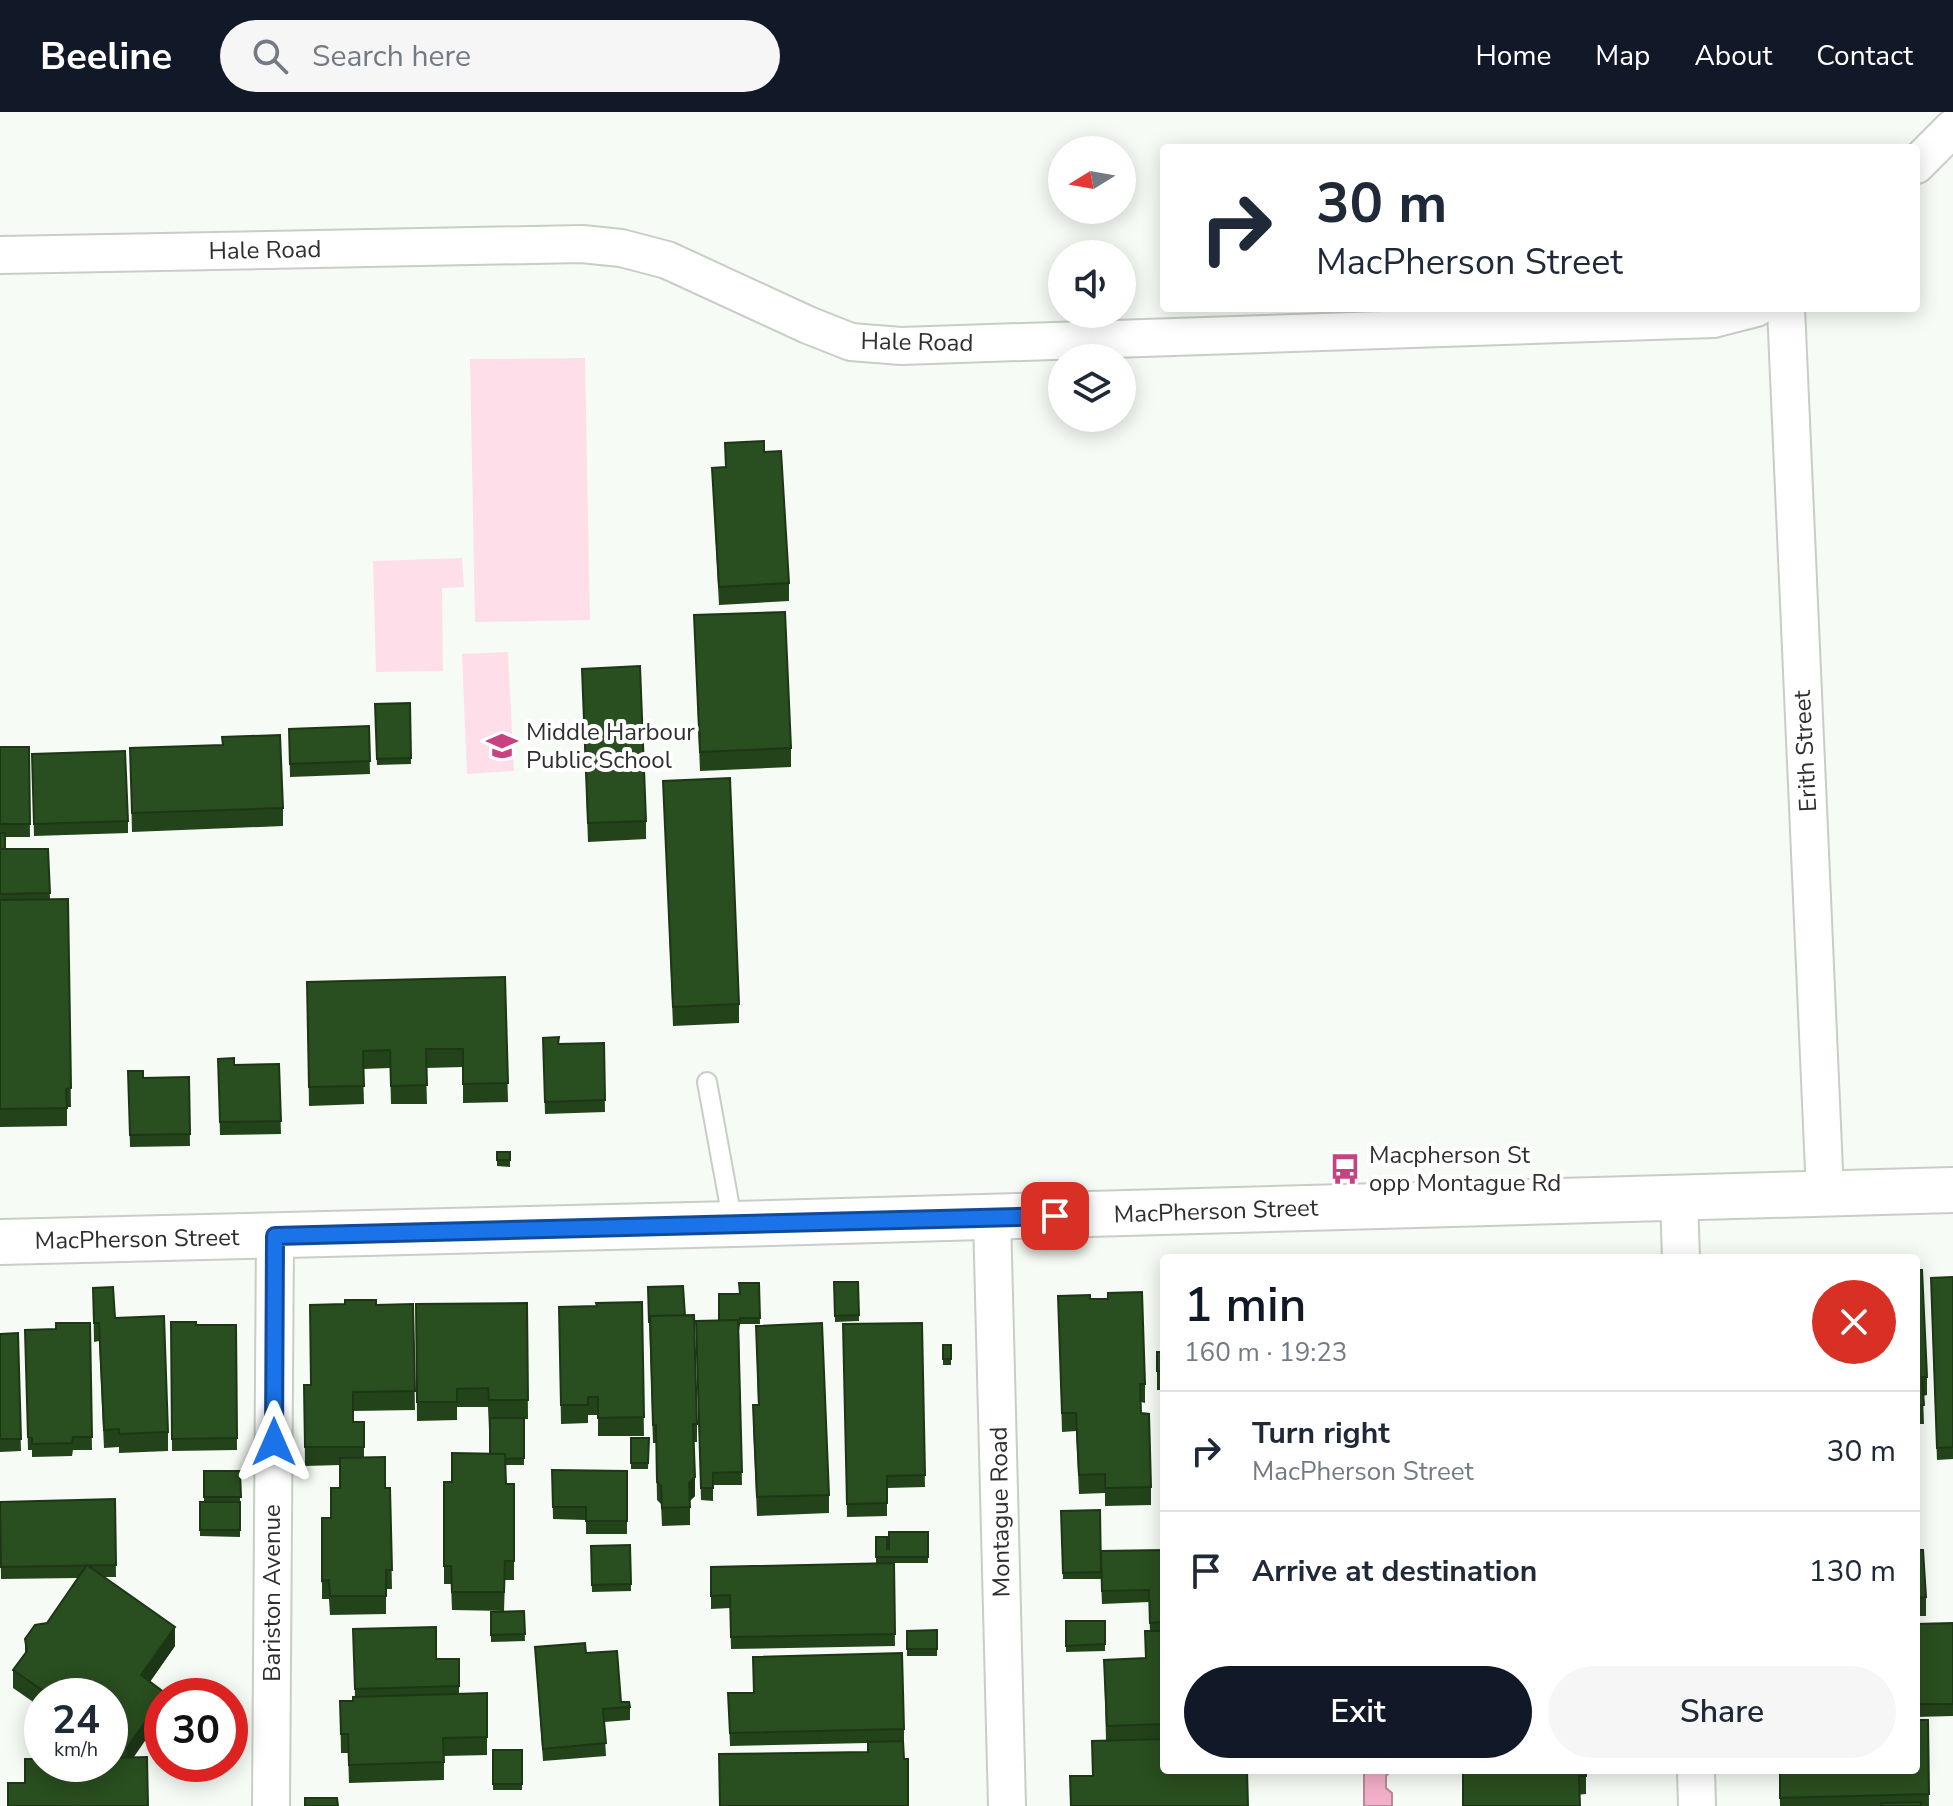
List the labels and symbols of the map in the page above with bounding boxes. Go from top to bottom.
north arrow [1048,136,1136,224]
street label: Hale Road [208,233,322,267]
street label: Hale Road [860,325,974,359]
street label: Erith Street [1786,689,1824,813]
place label: Middle Harbour Public School [526,716,695,776]
school or university icon: Middle Harbour Public School [485,729,519,763]
place label: Macpherson St opp Montague Rd [1369,1139,1561,1199]
bus stop icon: Macpherson St opp Montague Rd [1328,1152,1362,1186]
pin [1021,1182,1089,1250]
street label: MacPherson Street [1113,1191,1319,1231]
street label: MacPherson Street [34,1221,240,1257]
position arrow [232,1400,316,1484]
street label: Montague Road [983,1426,1017,1598]
street label: Bariston Avenue [256,1504,288,1682]
speed limit sign: 30 [144,1678,248,1782]

